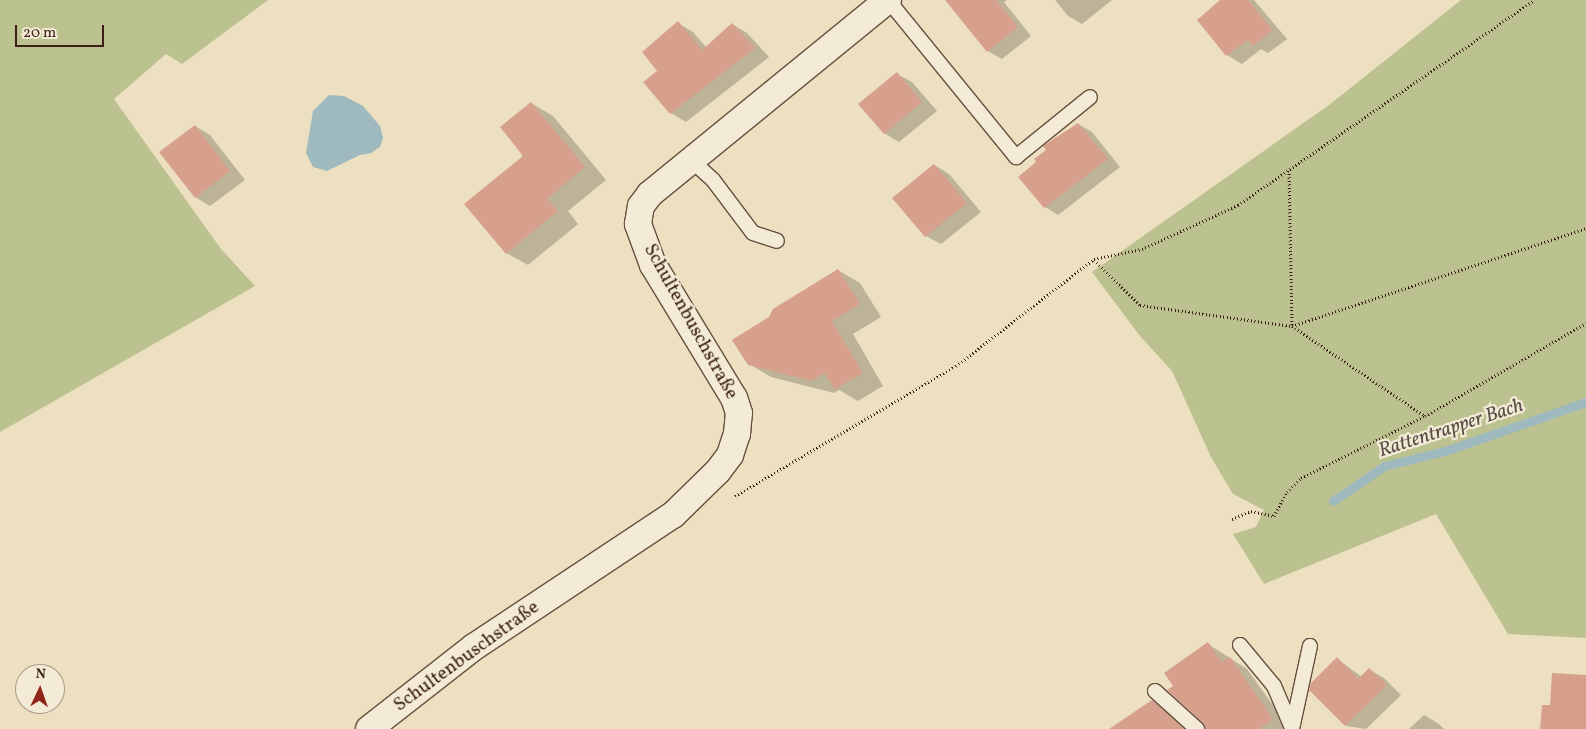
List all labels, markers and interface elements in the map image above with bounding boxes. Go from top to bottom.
scale bar [18,15,106,47]
text: 20 m [23,23,56,44]
street label: Schultenbuschstraße [638,240,742,404]
water label: Rattentrapper Bach [1376,394,1526,464]
street label: Schultenbuschstraße [390,597,544,717]
north arrow [15,664,65,714]
text: N [35,665,46,684]

